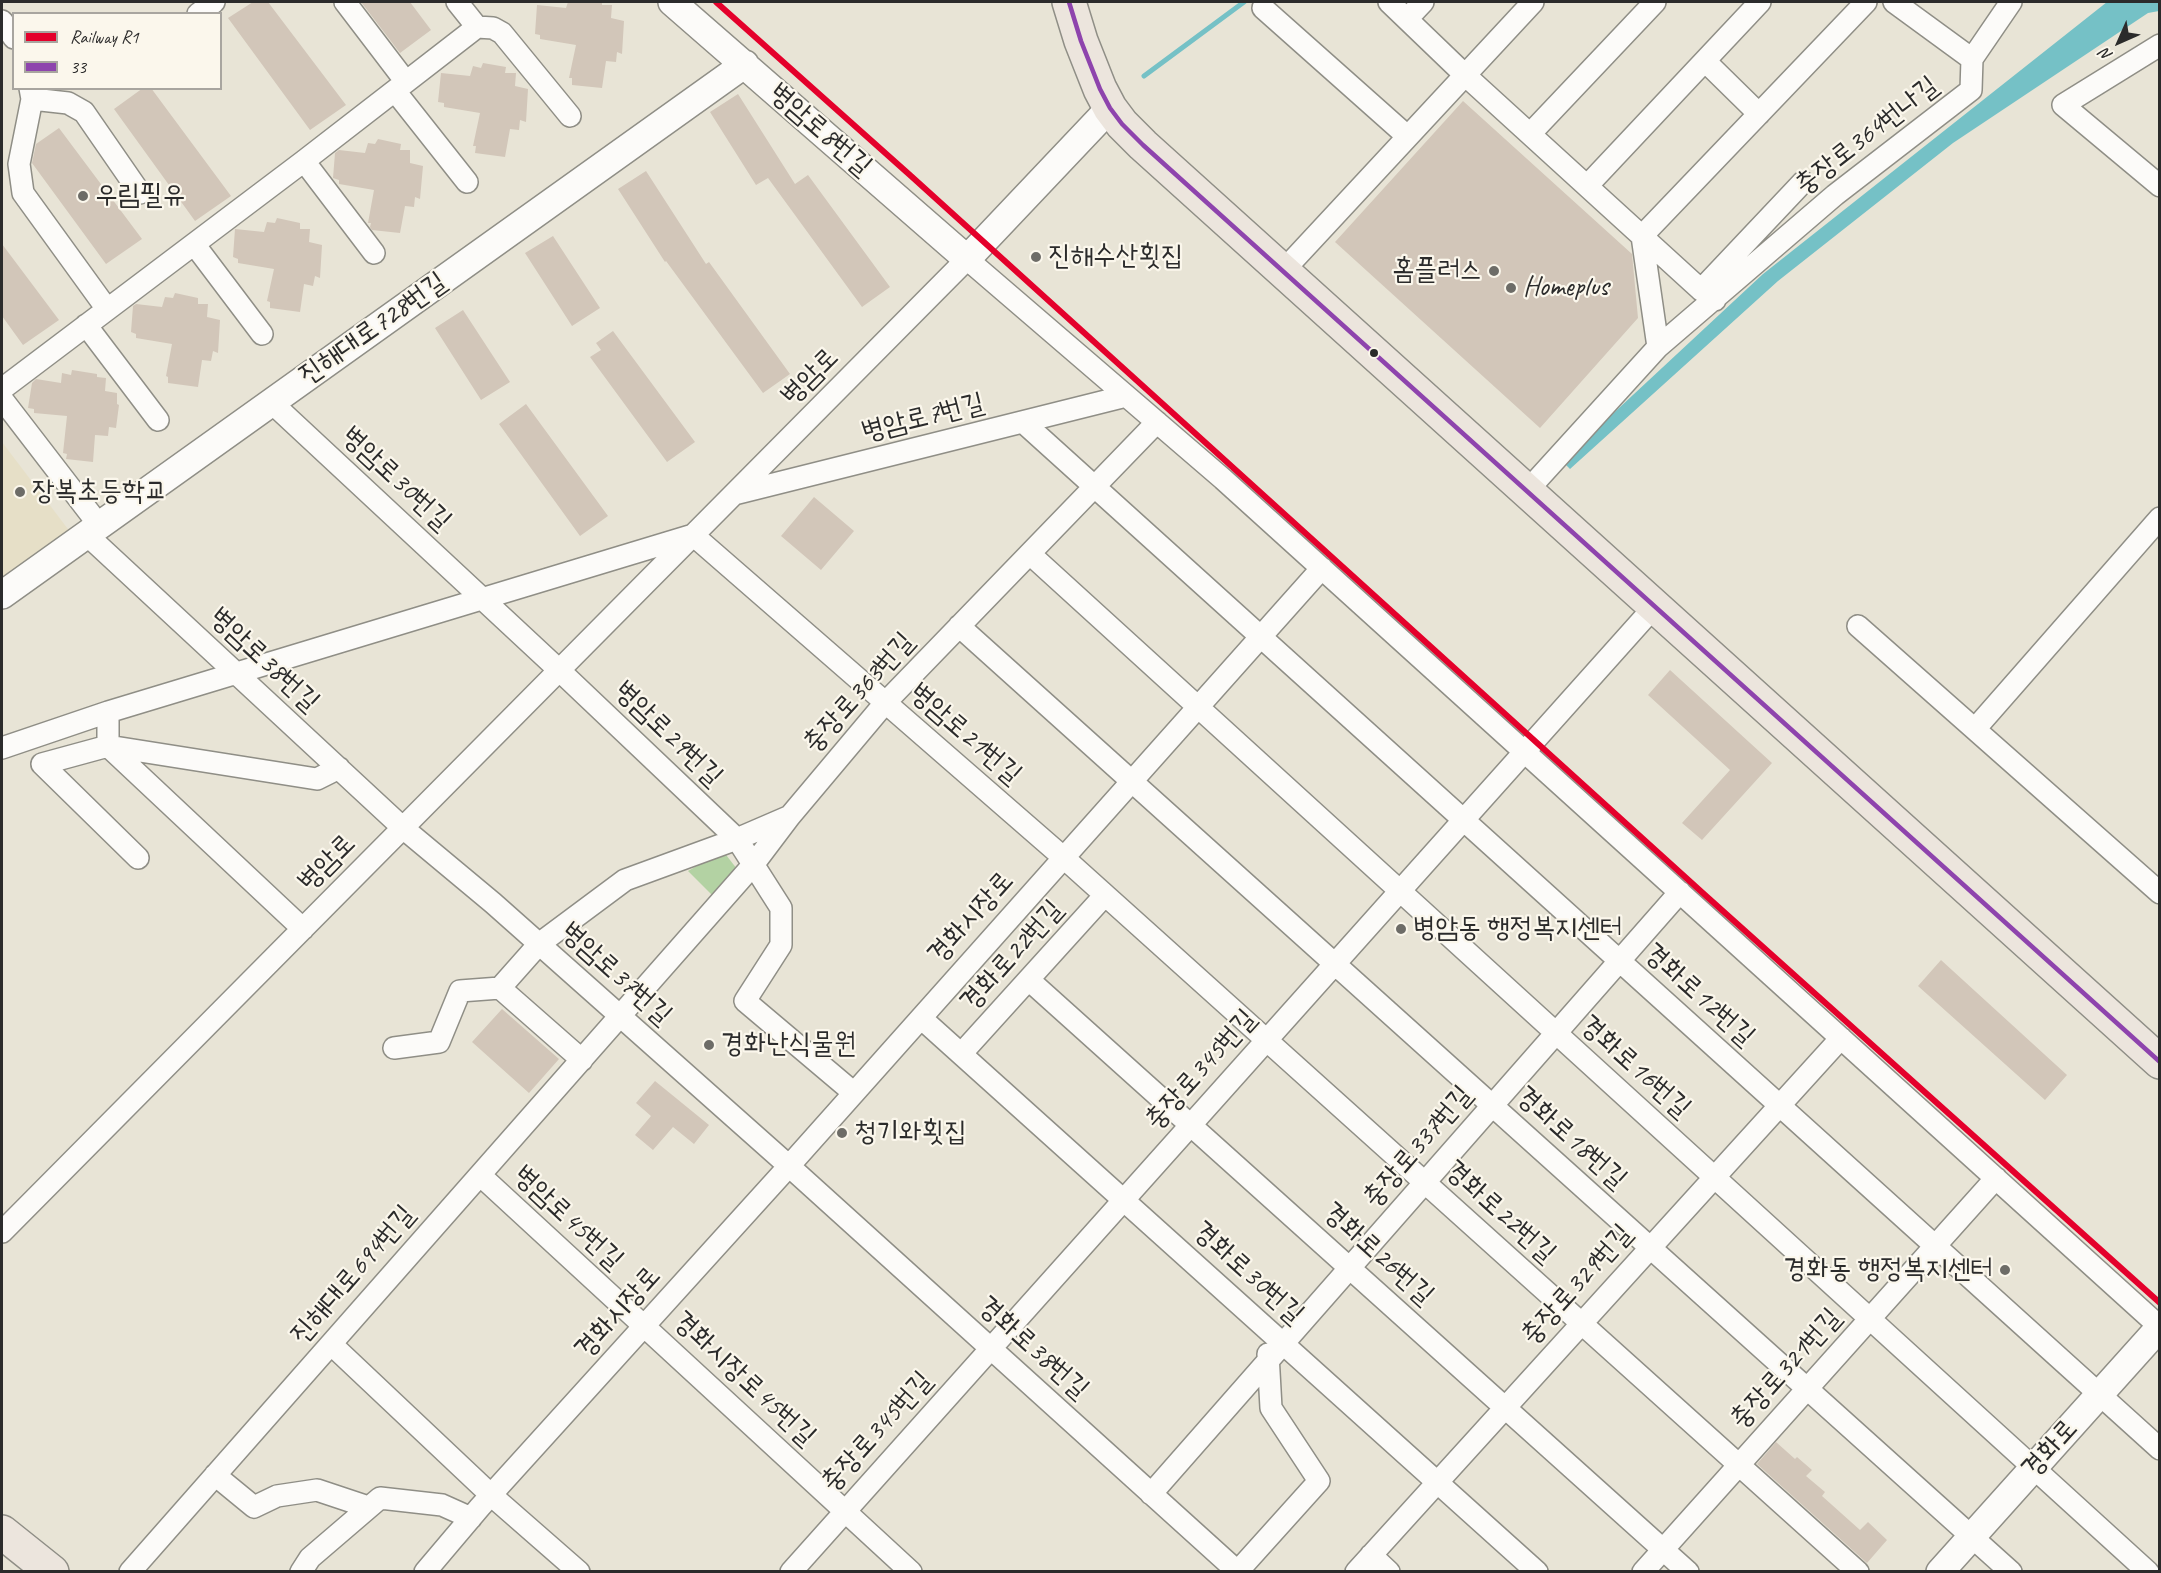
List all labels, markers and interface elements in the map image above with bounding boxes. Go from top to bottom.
legend [12,12,222,90]
north arrow [2089,12,2149,72]
text: Railway R1 [70,26,139,48]
text: N [2096,44,2117,65]
text: 33 [70,56,86,78]
street label: 충장로364번나길 [1788,70,1946,202]
street label: 병암로8번길 [762,76,878,184]
place label: 우림필유 [95,179,185,213]
marker: 우림필유 [76,189,90,203]
place label: 진해수산횟집 [1048,240,1183,274]
marker: 진해수산횟집 [1029,250,1043,264]
place label: 홈플러스 [1392,254,1482,288]
marker: 홈플러스 [1487,264,1501,278]
street label: 진해대로728번길 [293,266,453,392]
place label: Homeplus [1523,271,1609,305]
marker: Homeplus [1504,281,1518,295]
street label: 병암로 [774,341,846,413]
unlabelled marker [1368,347,1380,359]
street label: 병암로7번길 [858,387,988,449]
street label: 병암로30번길 [334,420,458,538]
place label: 장복초등학교 [32,475,167,509]
marker: 장복초등학교 [13,485,27,499]
street label: 병암로38번길 [202,601,326,719]
street label: 충장로363번길 [796,626,922,760]
street label: 병암로29번길 [607,674,729,794]
street label: 병암로21번길 [902,676,1028,792]
street label: 병암로 [291,827,363,899]
street label: 경화시장로 [921,865,1021,971]
street label: 경화로22번길 [953,894,1071,1018]
place label: 병암동 행정복지센터 [1413,912,1623,946]
street label: 병암로37번길 [554,915,678,1033]
marker: 병암동 행정복지센터 [1394,922,1408,936]
street label: 경화로12번길 [1637,936,1761,1054]
street label: 충장로345번길 [1138,1003,1264,1137]
street label: 경화로16번길 [1573,1008,1697,1126]
place label: 경화난식물원 [721,1028,856,1062]
marker: 경화난식물원 [702,1038,716,1052]
street label: 충장로337번길 [1356,1079,1480,1215]
street label: 경화로18번길 [1509,1079,1633,1197]
place label: 청기와횟집 [854,1116,967,1150]
marker: 청기와횟집 [835,1126,849,1140]
street label: 경화로22번길 [1438,1153,1562,1271]
street label: 병암로45번길 [506,1159,630,1277]
street label: 경화로26번길 [1316,1195,1440,1313]
street label: 진해대로694번길 [284,1199,422,1351]
street label: 경화로30번길 [1186,1214,1310,1332]
street label: 충장로329번길 [1514,1218,1640,1352]
place label: 경화동 행정복지센터 [1783,1253,1993,1287]
street label: 경화시장로 [568,1260,668,1366]
marker: 경화동 행정복지센터 [1998,1263,2012,1277]
street label: 경화로38번길 [971,1289,1095,1407]
street label: 충장로321번길 [1723,1302,1849,1436]
street label: 경화시장로45번길 [666,1304,822,1454]
street label: 충장로345번길 [814,1365,940,1499]
street label: 경화로 [2015,1413,2085,1485]

